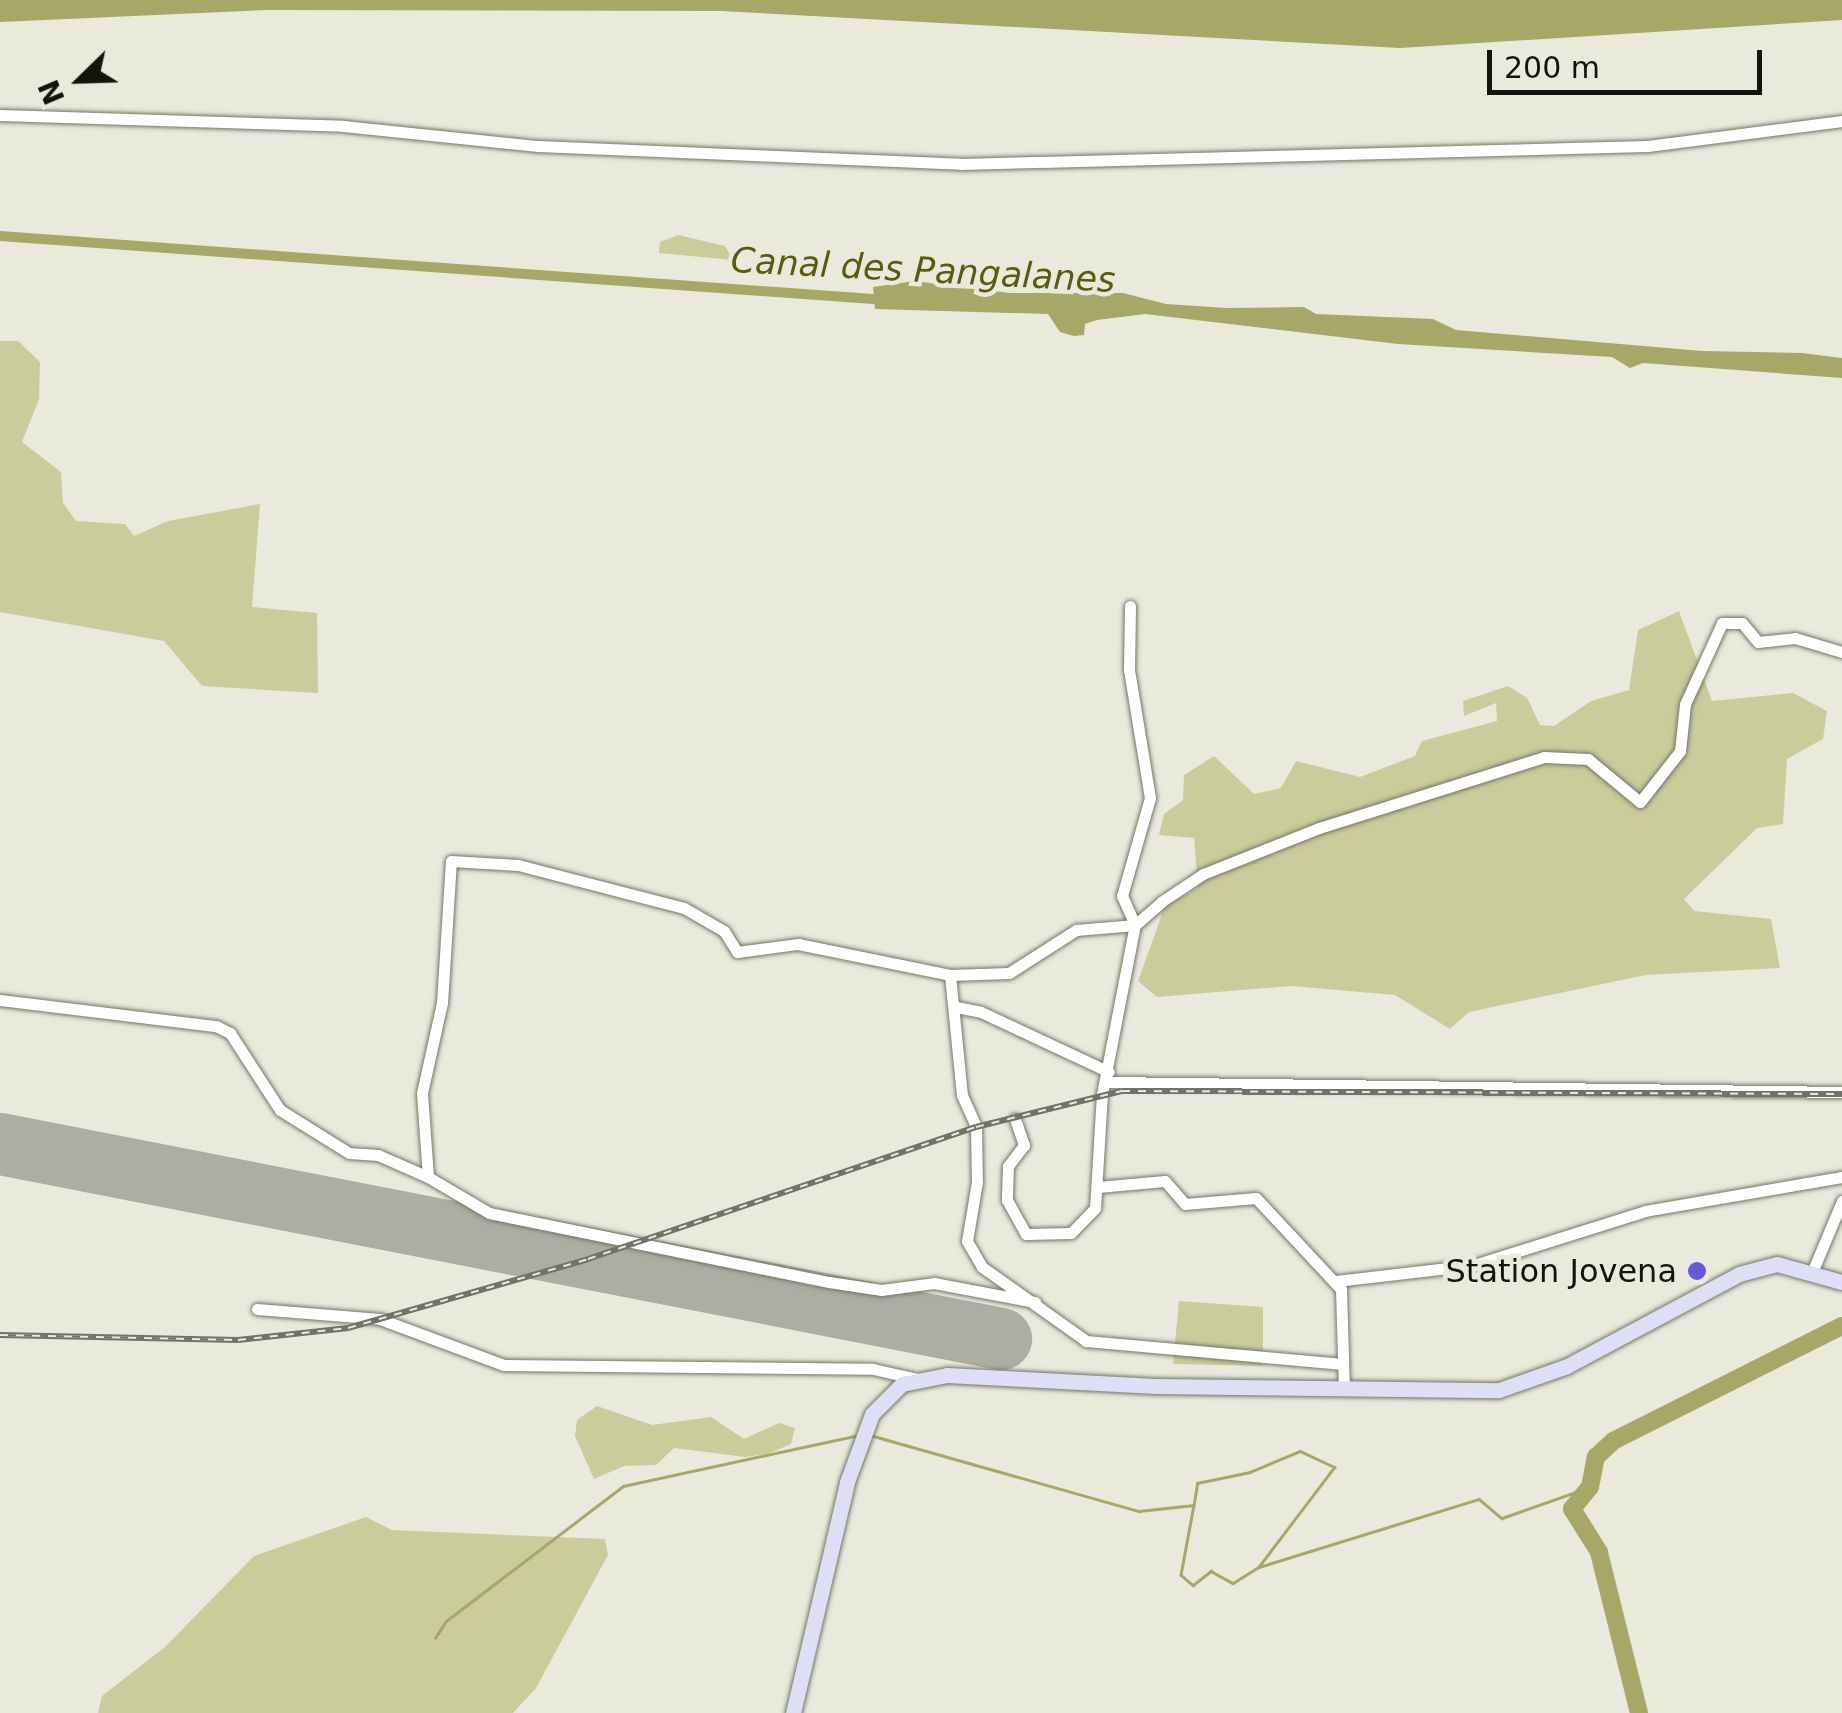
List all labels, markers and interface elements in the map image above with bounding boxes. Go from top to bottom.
north arrow [30,30,130,130]
scale bar [1492,30,1767,92]
text: 200 m [1504,50,1600,85]
text: N [32,75,72,109]
water label: Canal des Pangalanes [730,239,1116,301]
place label: Station Jovena [1446,1252,1677,1290]
marker: Station Jovena [1686,1260,1708,1282]

